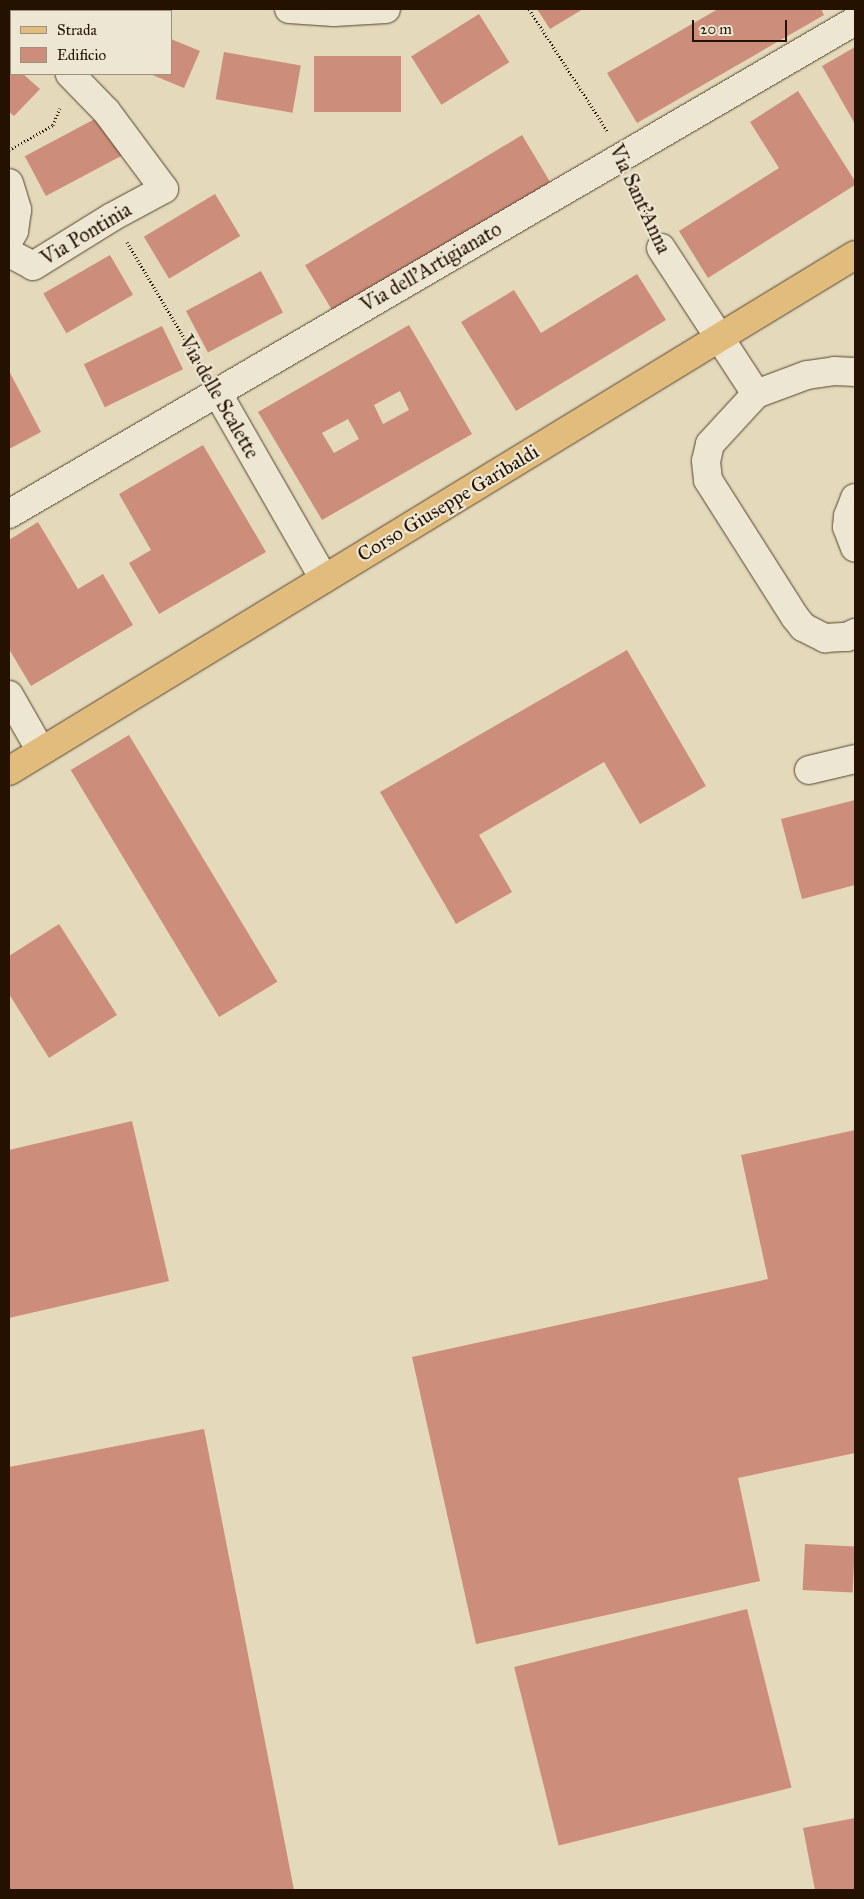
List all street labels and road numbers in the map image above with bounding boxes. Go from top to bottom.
street label: Via Sant'Anna [604,141,676,257]
street label: Via Pontinia [36,198,136,270]
street label: Via dell'Artigianato [356,217,506,317]
street label: Via delle Scalette [174,331,264,463]
street label: Corso Giuseppe Garibaldi [353,439,543,567]

